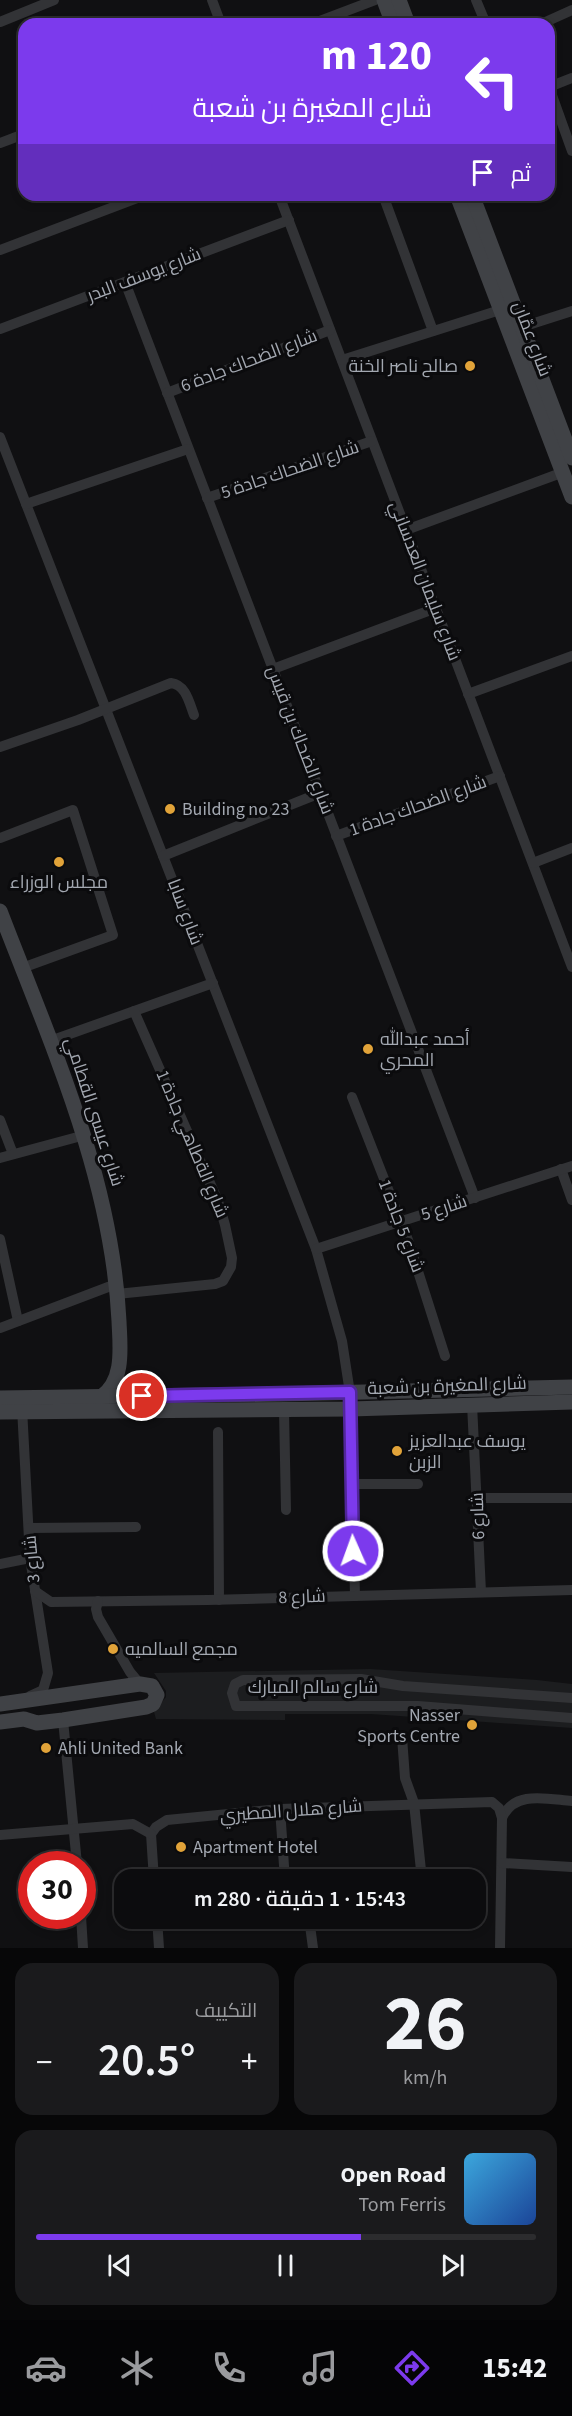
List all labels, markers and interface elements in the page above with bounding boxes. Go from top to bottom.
text: 120 m [321,26,432,86]
icon: left [453,42,531,120]
text: شارع المغيرة بن شعبة [192,89,432,128]
icon: arrive [466,156,499,189]
text: ثم [511,158,531,190]
street label: شارع يوسف البدر [82,242,205,309]
street label: شارع عمّان [506,298,558,380]
street label: شارع الضحاك جادة 6 [177,323,321,399]
place label: صالح ناصر الخنة [348,354,458,379]
marker: صالح ناصر الخنة [463,359,477,373]
street label: شارع الضحاك جادة 5 [218,435,362,505]
street label: شارع سليمان العدساني [382,498,467,665]
street label: شارع الضحاك بن قيس [260,662,340,818]
street label: شارع الضحاك جادة 1 [346,770,490,842]
place label: Building no 23 [182,797,289,822]
marker: Building no 23 [163,802,177,816]
marker: مجلس الوزراء [52,855,66,869]
place label: مجلس الوزراء [10,870,108,895]
street label: شارع سابا [161,875,209,949]
place label: أحمد عبدالله المحري [380,1027,470,1074]
street label: شارع عيسى القطامي [57,1034,130,1190]
marker: أحمد عبدالله المحري [361,1042,375,1056]
street label: شارع الةطاهي جادة 1 [149,1066,234,1222]
street label: شارع 5 جادة 1 [372,1176,430,1276]
street label: شارع 5 [418,1189,470,1227]
pin [116,1370,167,1421]
street label: شارع المغيرة بن شعبة [367,1371,527,1401]
icon: arrive [125,1379,158,1412]
place label: يوسف عبدالعزيز الزبن [408,1429,526,1475]
marker: يوسف عبدالعزيز الزبن [390,1444,404,1458]
street label: شارع 6 [465,1492,491,1540]
position arrow [321,1519,385,1583]
street label: شارع 3 [17,1534,47,1584]
street label: شارع 8 [278,1584,326,1610]
place label: مجمع السالميه [125,1637,238,1662]
marker: مجمع السالميه [106,1642,120,1656]
street label: شارع سالم المبارك [248,1675,378,1700]
place label: Nasser Sports Centre [357,1703,461,1749]
marker: Nasser Sports Centre [465,1718,479,1732]
place label: Ahli United Bank [58,1736,183,1761]
marker: Ahli United Bank [39,1741,53,1755]
street label: شارع هلال المطيري [219,1794,363,1829]
place label: Apartment Hotel [193,1835,318,1860]
marker: Apartment Hotel [174,1840,188,1854]
speed limit sign: 30 [18,1851,96,1929]
text: 15:43 · 1 دقيقة · 280 m [194,1883,406,1915]
text: 26 [384,1969,466,2080]
text: التكييف [195,1997,258,2025]
text: 20.5° [98,2029,195,2093]
text: − [36,2039,52,2086]
text: + [241,2039,257,2086]
text: km/h [403,2064,447,2092]
text: Open Road [341,2159,446,2191]
text: Tom Ferris [358,2191,446,2219]
icon: previous [103,2249,136,2282]
icon: pause [269,2249,302,2282]
icon: next [436,2249,469,2282]
icon: car [25,2347,67,2389]
icon: climate [116,2347,158,2389]
icon: phone [208,2347,250,2389]
icon: music [299,2347,341,2389]
icon: directions [391,2347,433,2389]
text: 15:42 [482,2349,547,2388]

